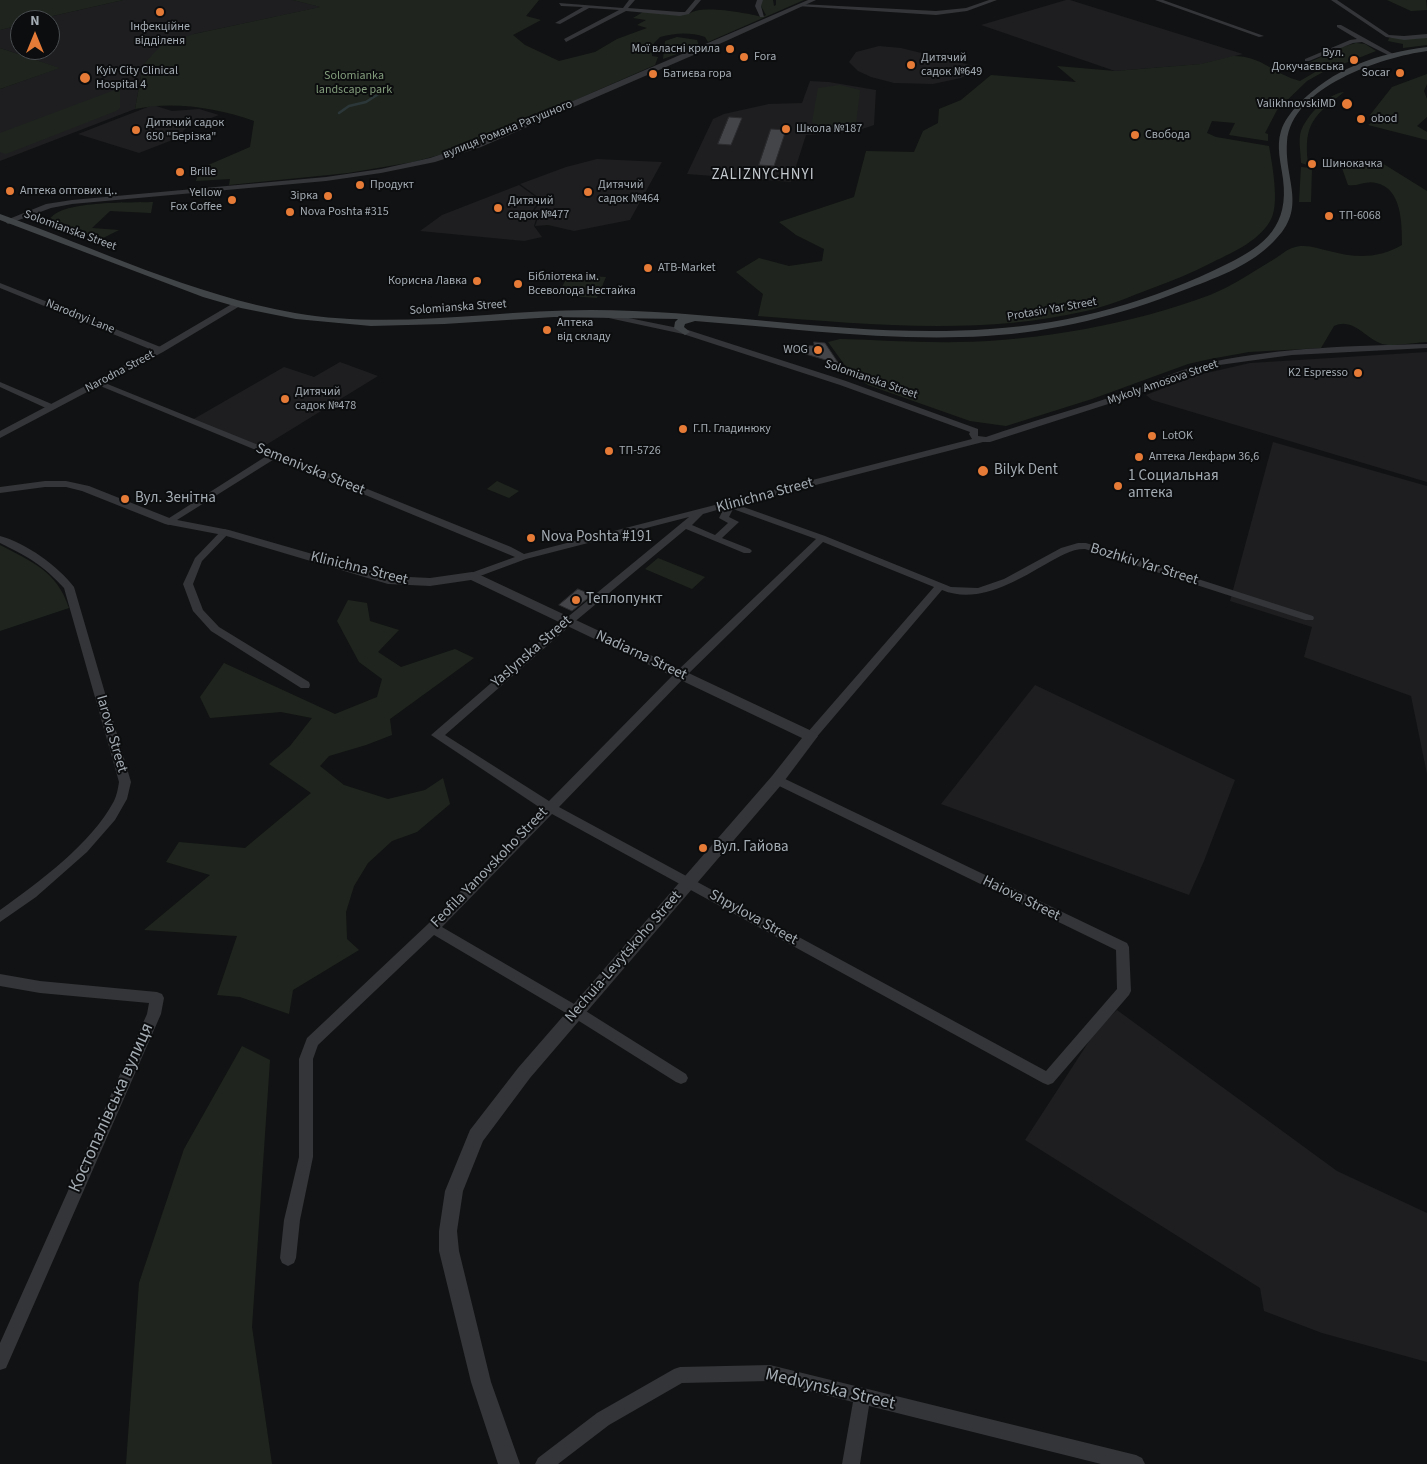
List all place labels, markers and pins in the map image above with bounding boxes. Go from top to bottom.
marker: Інфекційне відділеня [154,6,166,18]
place label: Інфекційне відділеня [130,20,190,48]
place label: Мої власні крила [632,42,720,56]
marker: Мої власні крила [724,43,736,55]
place label: Вул. Докучаєвська [1271,46,1344,74]
place label: Fora [754,50,776,64]
marker: Fora [738,51,750,63]
place label: Дитячий садок №649 [921,51,982,79]
marker: Вул. Докучаєвська [1348,54,1360,66]
marker: Дитячий садок №649 [905,59,917,71]
place label: Kyiv City Clinical Hospital 4 [96,64,178,92]
place label: Socar [1362,66,1390,80]
place label: Батиєва гора [663,67,732,81]
marker: Socar [1394,67,1406,79]
marker: Батиєва гора [647,68,659,80]
marker: Kyiv City Clinical Hospital 4 [78,71,92,85]
place label: ValikhnovskiMD [1257,97,1336,111]
marker: ValikhnovskiMD [1340,97,1354,111]
place label: obod [1371,112,1397,126]
marker: obod [1355,113,1367,125]
place label: Дитячий садок 650 "Берізка" [146,116,224,144]
place label: Школа №187 [796,122,862,136]
marker: Школа №187 [780,123,792,135]
marker: Дитячий садок 650 "Берізка" [130,124,142,136]
place label: Свобода [1145,128,1190,142]
marker: Свобода [1129,129,1141,141]
place label: Шинокачка [1322,157,1382,171]
marker: Шинокачка [1306,158,1318,170]
place label: Brille [190,165,216,179]
marker: Brille [174,166,186,178]
place label: Продукт [370,178,414,192]
place label: Дитячий садок №464 [598,178,659,206]
marker: Продукт [354,179,366,191]
place label: Аптека оптових ц‥ [20,184,117,198]
marker: Аптека оптових ц‥ [4,185,16,197]
place label: Yellow Fox Coffee [170,186,222,214]
marker: Дитячий садок №464 [582,186,594,198]
place label: Зірка [290,189,318,203]
marker: Зірка [322,190,334,202]
marker: Yellow Fox Coffee [226,194,238,206]
place label: Дитячий садок №477 [508,194,569,222]
marker: Дитячий садок №477 [492,202,504,214]
place label: Nova Poshta #315 [300,205,389,219]
marker: Nova Poshta #315 [284,206,296,218]
place label: ТП-6068 [1339,209,1381,223]
marker: ТП-6068 [1323,210,1335,222]
place label: ATB-Market [658,261,716,275]
marker: ATB-Market [642,262,654,274]
place label: Бібліотека ім. Всеволода Нестайка [528,270,636,298]
place label: Корисна Лавка [388,274,467,288]
marker: Корисна Лавка [471,275,483,287]
marker: Бібліотека ім. Всеволода Нестайка [512,278,524,290]
place label: Аптека від складу [557,316,611,344]
marker: Аптека від складу [541,324,553,336]
place label: WOG [783,343,808,357]
marker: WOG [812,344,824,356]
place label: K2 Espresso [1288,366,1348,380]
marker: K2 Espresso [1352,367,1364,379]
place label: Дитячий садок №478 [295,385,356,413]
marker: Дитячий садок №478 [279,393,291,405]
place label: Г.П. Гладинюку [693,422,771,436]
marker: Г.П. Гладинюку [677,423,689,435]
place label: LotOK [1162,429,1193,443]
marker: LotOK [1146,430,1158,442]
place label: ТП-5726 [619,444,661,458]
marker: ТП-5726 [603,445,615,457]
place label: Аптека Лекфарм 36,6 [1149,450,1259,464]
marker: Аптека Лекфарм 36,6 [1133,451,1145,463]
place label: Bilyk Dent [994,462,1058,480]
marker: Bilyk Dent [976,464,990,478]
place label: 1 Социальная аптека [1128,468,1219,503]
marker: 1 Социальная аптека [1112,480,1124,492]
place label: Вул. Зенітна [135,490,216,508]
marker: Вул. Зенітна [119,493,131,505]
place label: Nova Poshta #191 [541,529,652,547]
marker: Nova Poshta #191 [525,532,537,544]
place label: Теплопункт [586,591,663,609]
marker: Теплопункт [570,594,582,606]
place label: Вул. Гайова [713,839,789,857]
marker: Вул. Гайова [697,842,709,854]

